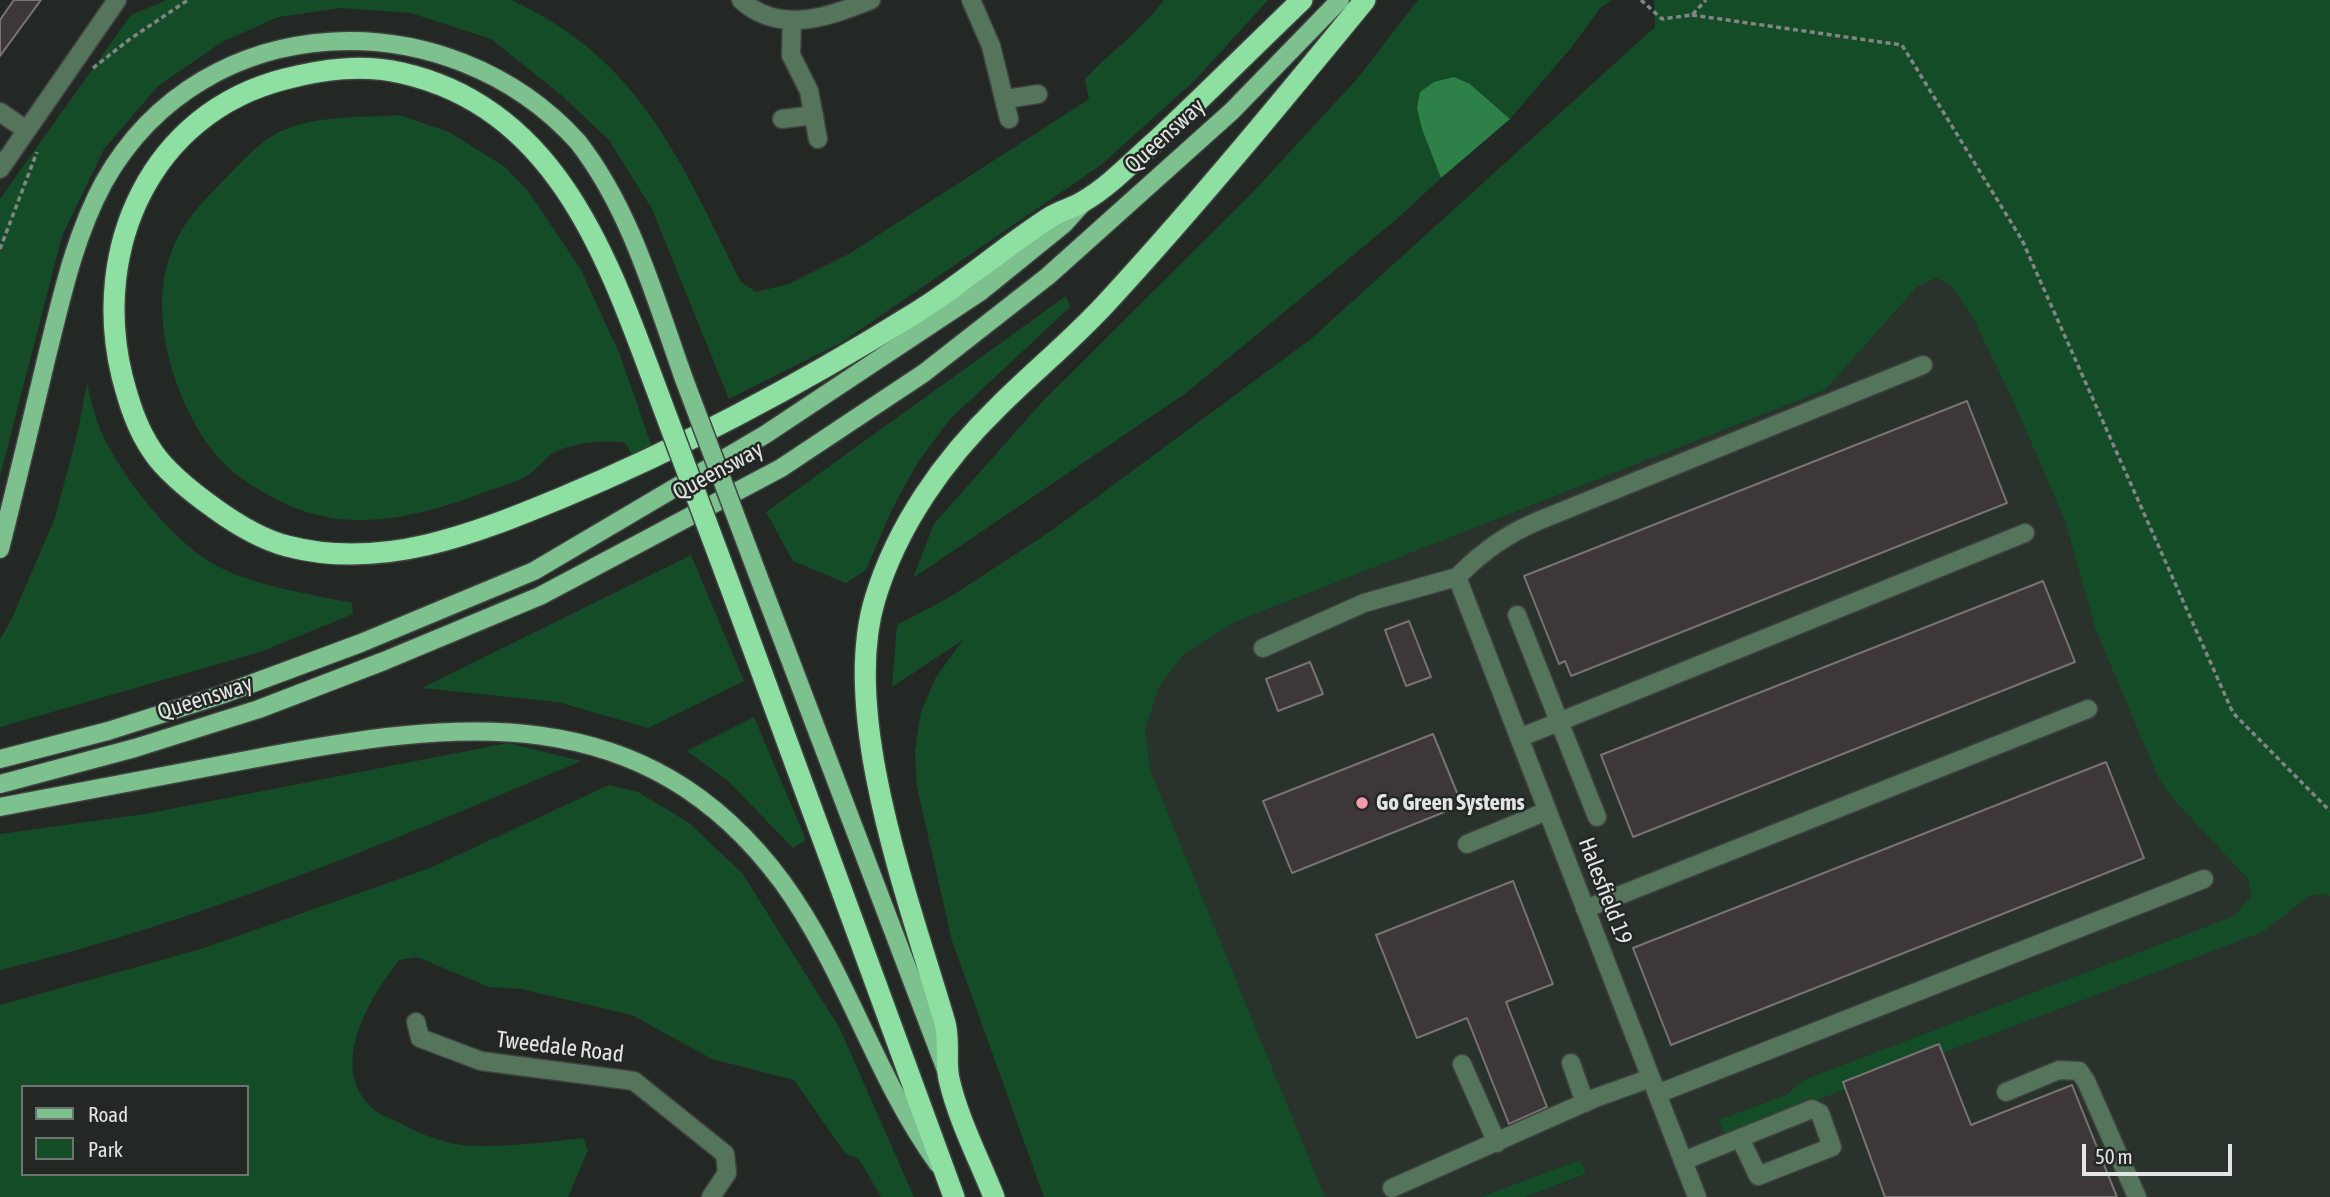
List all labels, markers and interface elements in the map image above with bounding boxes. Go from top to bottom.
street label: Queensway [1119,93,1211,179]
street label: Queensway [668,436,768,506]
street label: Queensway [154,670,256,726]
place label: Go Green Systems [1376,789,1525,817]
marker: Go Green Systems [1354,795,1370,811]
street label: Halesfield 19 [1572,834,1638,948]
street label: Tweedale Road [495,1025,625,1069]
legend [21,1085,248,1176]
text: Road [88,1102,128,1126]
scale bar [2085,1130,2236,1174]
text: Park [88,1137,123,1161]
text: 50 m [2095,1144,2133,1168]

